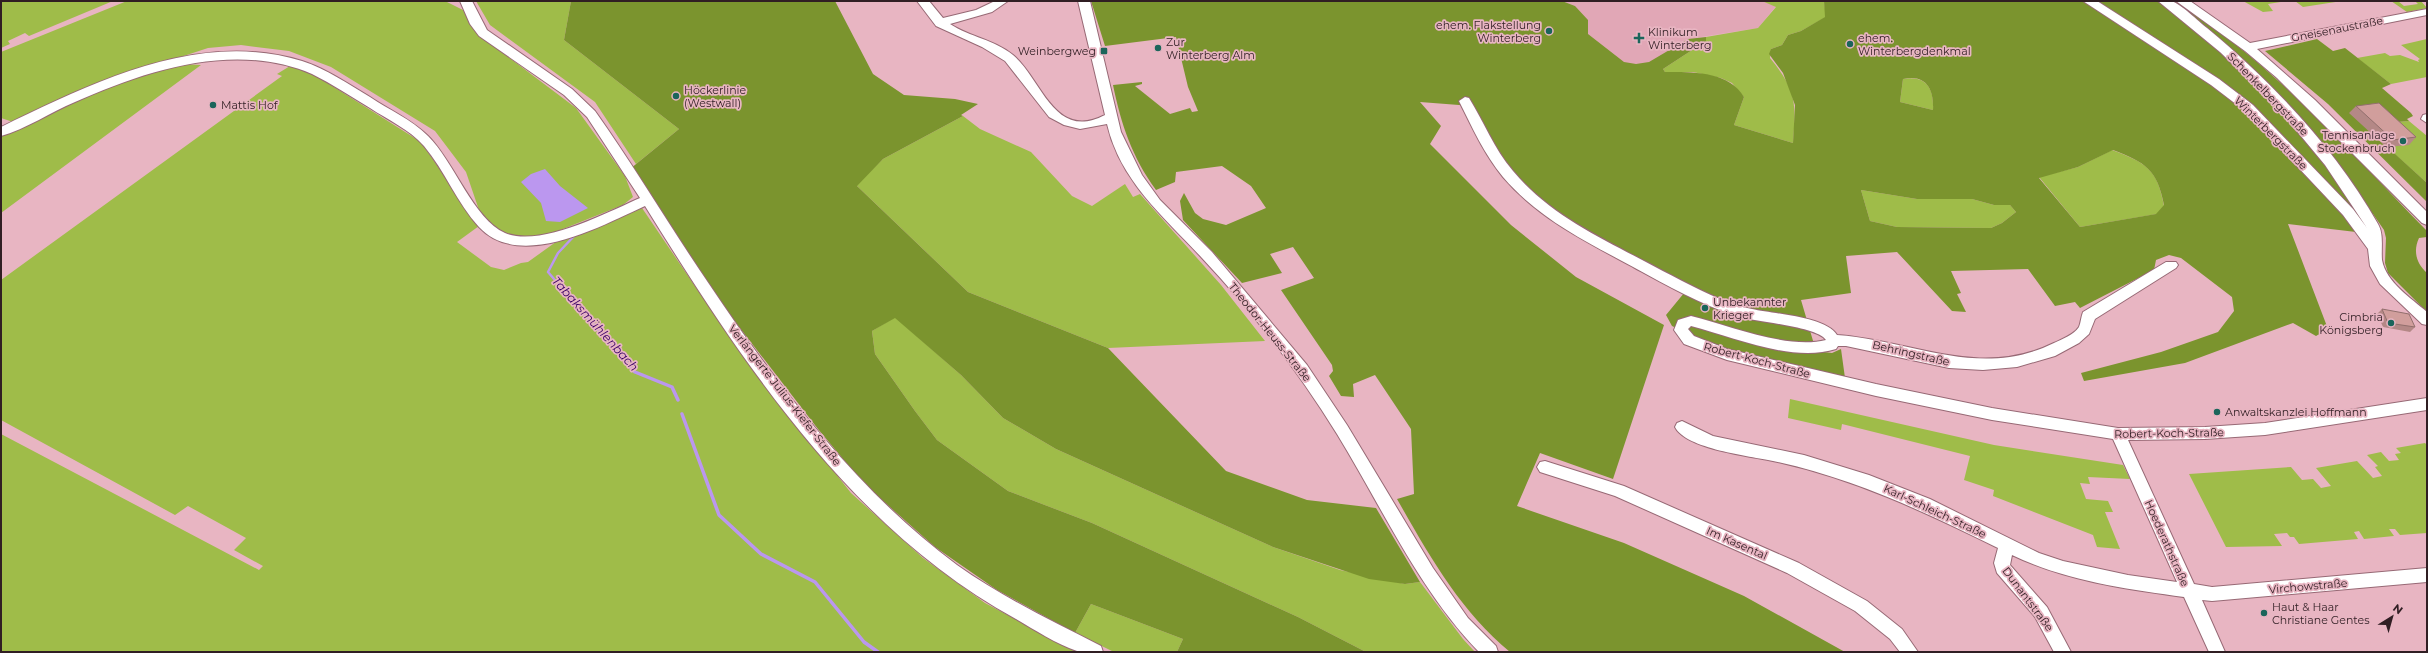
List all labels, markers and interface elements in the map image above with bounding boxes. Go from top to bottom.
street label: Gneisenaustraße [2290,13,2384,45]
place label: ehem. Flakstellung Winterberg [1436,18,1541,45]
place label: Klinikum Winterberg [1648,25,1712,52]
marker: ehem. Flakstellung Winterberg [1544,26,1554,36]
place label: ehem. Winterbergdenkmal [1858,31,1971,58]
marker: Klinikum Winterberg [1633,32,1645,44]
place label: Zur Winterberg Alm [1166,35,1255,62]
marker: ehem. Winterbergdenkmal [1845,39,1855,49]
marker: Zur Winterberg Alm [1153,43,1163,53]
place label: Weinbergweg [1018,44,1096,58]
marker: Weinbergweg [1099,46,1109,56]
street label: Schenkelbergstraße [2225,49,2312,139]
place label: Höckerlinie (Westwall) [684,83,747,110]
marker: Höckerlinie (Westwall) [671,91,681,101]
street label: Winterbergstraße [2231,93,2311,173]
place label: Mattis Hof [221,98,279,112]
marker: Mattis Hof [208,100,218,110]
place label: Tennisanlage Stockenbruch [2318,128,2395,155]
marker: Tennisanlage Stockenbruch [2398,136,2408,146]
water label: Tabaksmühlenbach [549,273,642,374]
street label: Theodor-Heuss-Straße [1226,280,1315,385]
place label: Unbekannter Krieger [1713,295,1786,322]
marker: Unbekannter Krieger [1700,303,1710,313]
place label: Cimbria Königsberg [2319,310,2383,337]
marker: Cimbria Königsberg [2386,318,2396,328]
street label: Verlängerte Julius-Kiefer-Straße [726,322,845,469]
street label: Behringstraße [1871,337,1951,369]
street label: Robert-Koch-Straße [1702,339,1812,381]
place label: Anwaltskanzlei Hoffmann [2225,405,2367,419]
marker: Anwaltskanzlei Hoffmann [2212,407,2222,417]
street label: Robert-Koch-Straße [2114,425,2224,441]
street label: Karl-Schleich-Straße [1881,481,1989,541]
street label: Hoederathstraße [2142,498,2192,589]
street label: Im Kasental [1704,523,1770,563]
street label: Dunantstraße [1999,564,2057,634]
street label: Virchowstraße [2268,576,2348,596]
north arrow [2372,597,2412,637]
place label: Haut & Haar Christiane Gentes [2272,600,2370,627]
text: N [2390,601,2406,617]
marker: Haut & Haar Christiane Gentes [2259,608,2269,618]

